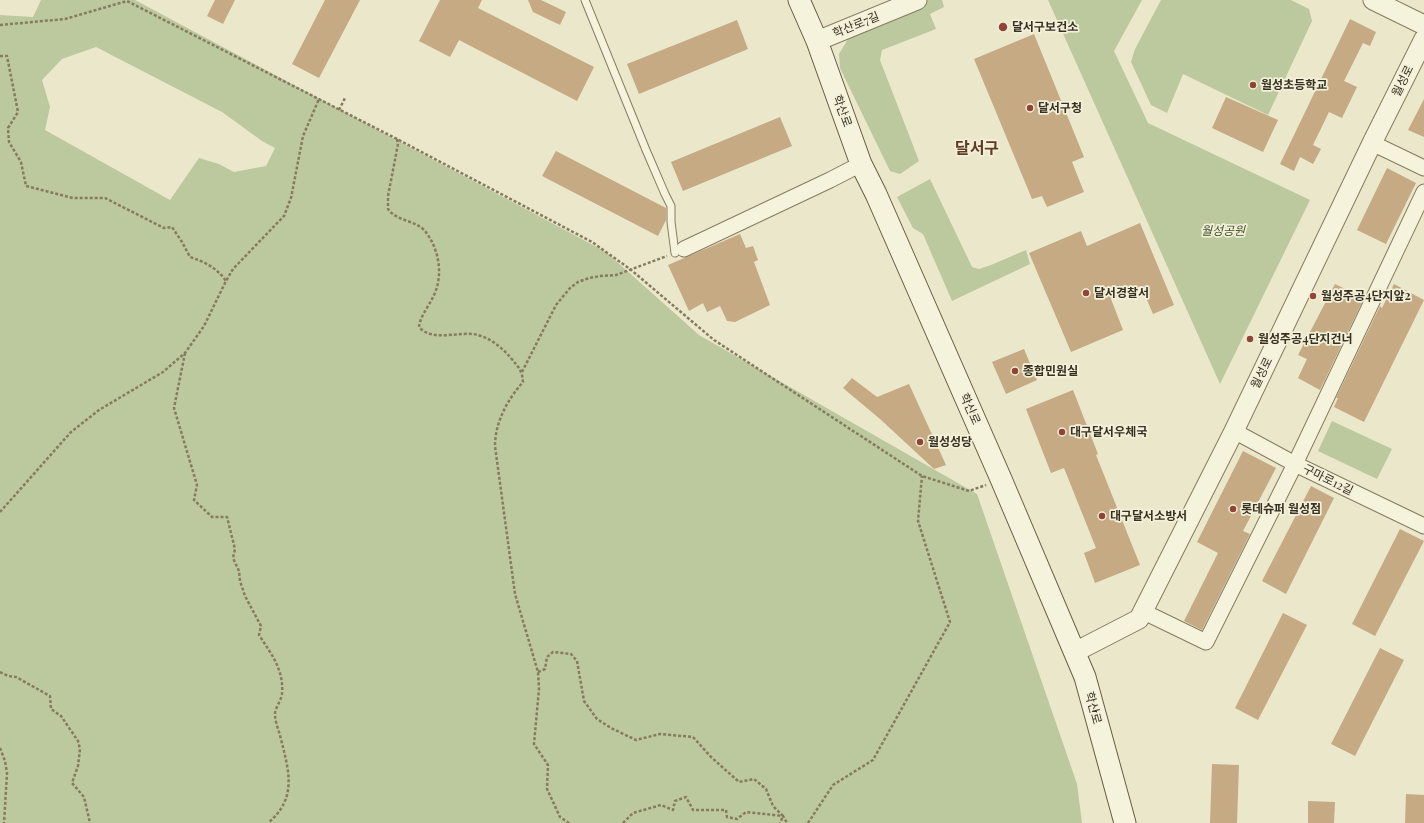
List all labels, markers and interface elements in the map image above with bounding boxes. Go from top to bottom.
street label: 학산로7길 [831,9,881,41]
place label: 달서구보건소 [1012,20,1078,34]
marker: 달서구보건소 [997,21,1009,33]
street label: 월성로 [1389,63,1417,99]
place label: 월성초등학교 [1261,78,1327,92]
marker: 월성초등학교 [1248,80,1258,90]
street label: 학산로 [830,93,854,129]
place label: 달서구청 [1038,101,1082,115]
marker: 달서구청 [1025,103,1035,113]
district label: 달서구 [955,139,999,159]
park label: 월성공원 [1201,224,1245,238]
place label: 달서경찰서 [1094,286,1149,300]
marker: 달서경찰서 [1081,288,1091,298]
place label: 월성주공4단지앞2 [1321,289,1411,303]
marker: 월성주공4단지앞2 [1308,291,1318,301]
place label: 월성주공4단지건너 [1258,332,1353,346]
marker: 월성주공4단지건너 [1245,334,1255,344]
street label: 월성로 [1248,355,1276,391]
place label: 종합민원실 [1023,364,1078,378]
marker: 종합민원실 [1010,366,1020,376]
street label: 학산로 [957,391,983,427]
place label: 대구달서우체국 [1070,425,1147,439]
marker: 대구달서우체국 [1057,427,1067,437]
place label: 월성성당 [928,435,972,449]
marker: 월성성당 [915,437,925,447]
street label: 구마로12길 [1300,462,1356,498]
place label: 롯데슈퍼 월성점 [1241,502,1321,516]
marker: 롯데슈퍼 월성점 [1228,504,1238,514]
place label: 대구달서소방서 [1110,509,1187,523]
marker: 대구달서소방서 [1097,511,1107,521]
street label: 학산로 [1082,690,1104,726]

